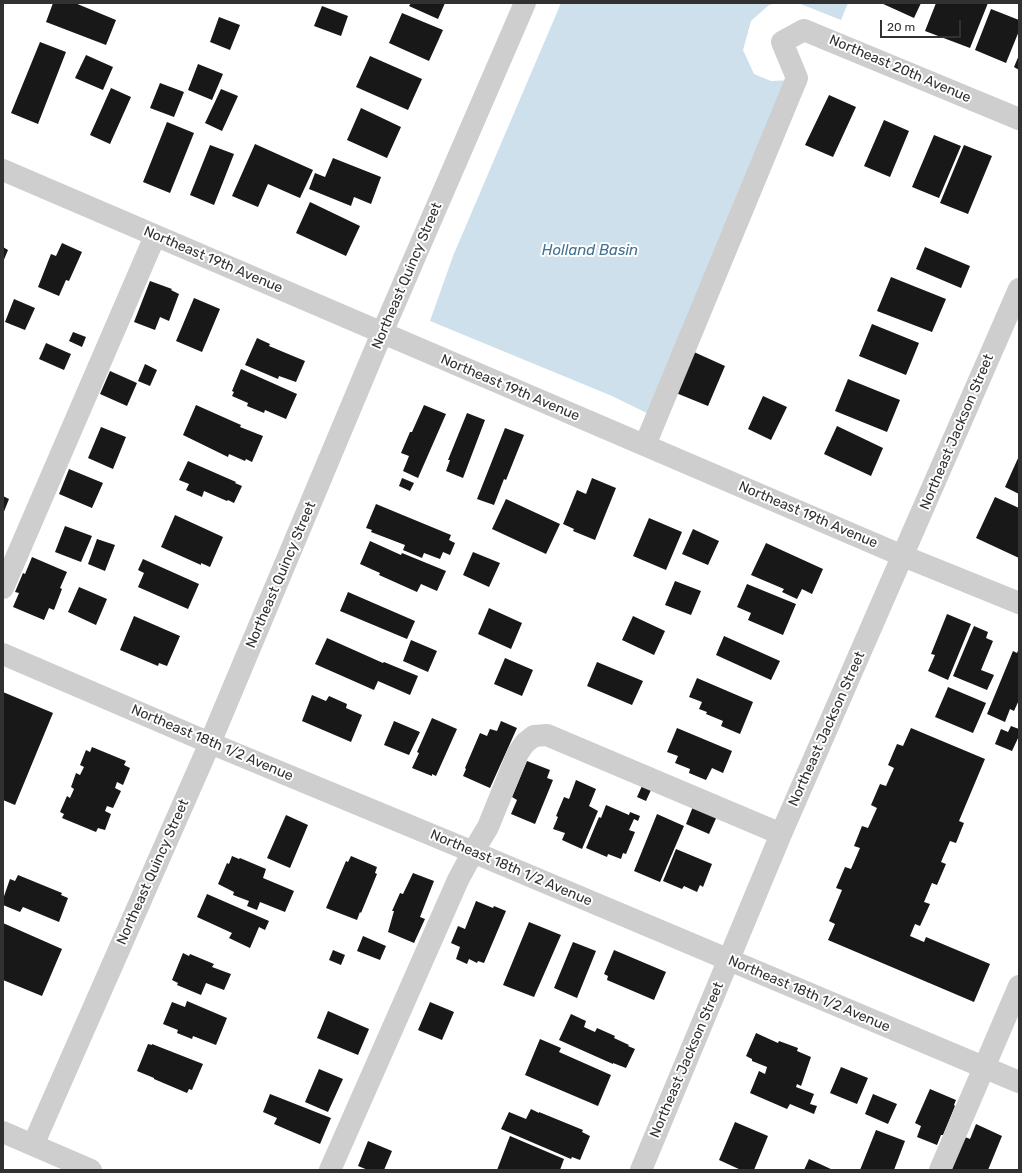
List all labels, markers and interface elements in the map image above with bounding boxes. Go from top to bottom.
scale bar [882,12,963,38]
text: 20 m [887,20,915,34]
street label: Northeast 20th Avenue [827,32,973,106]
street label: Northeast Quincy Street [368,200,446,352]
street label: Northeast 19th Avenue [141,223,285,297]
water label: Holland Basin [542,242,638,260]
street label: Northeast 19th Avenue [438,351,582,425]
street label: Northeast Jackson Street [917,352,997,512]
street label: Northeast 19th Avenue [736,478,880,552]
street label: Northeast Quincy Street [242,499,320,651]
street label: Northeast Jackson Street [785,649,869,809]
street label: Northeast 18th 1/2 Avenue [129,701,295,785]
street label: Northeast Quincy Street [113,797,193,947]
street label: Northeast 18th 1/2 Avenue [428,826,594,910]
street label: Northeast 18th 1/2 Avenue [726,952,892,1036]
street label: Northeast Jackson Street [647,980,727,1140]

